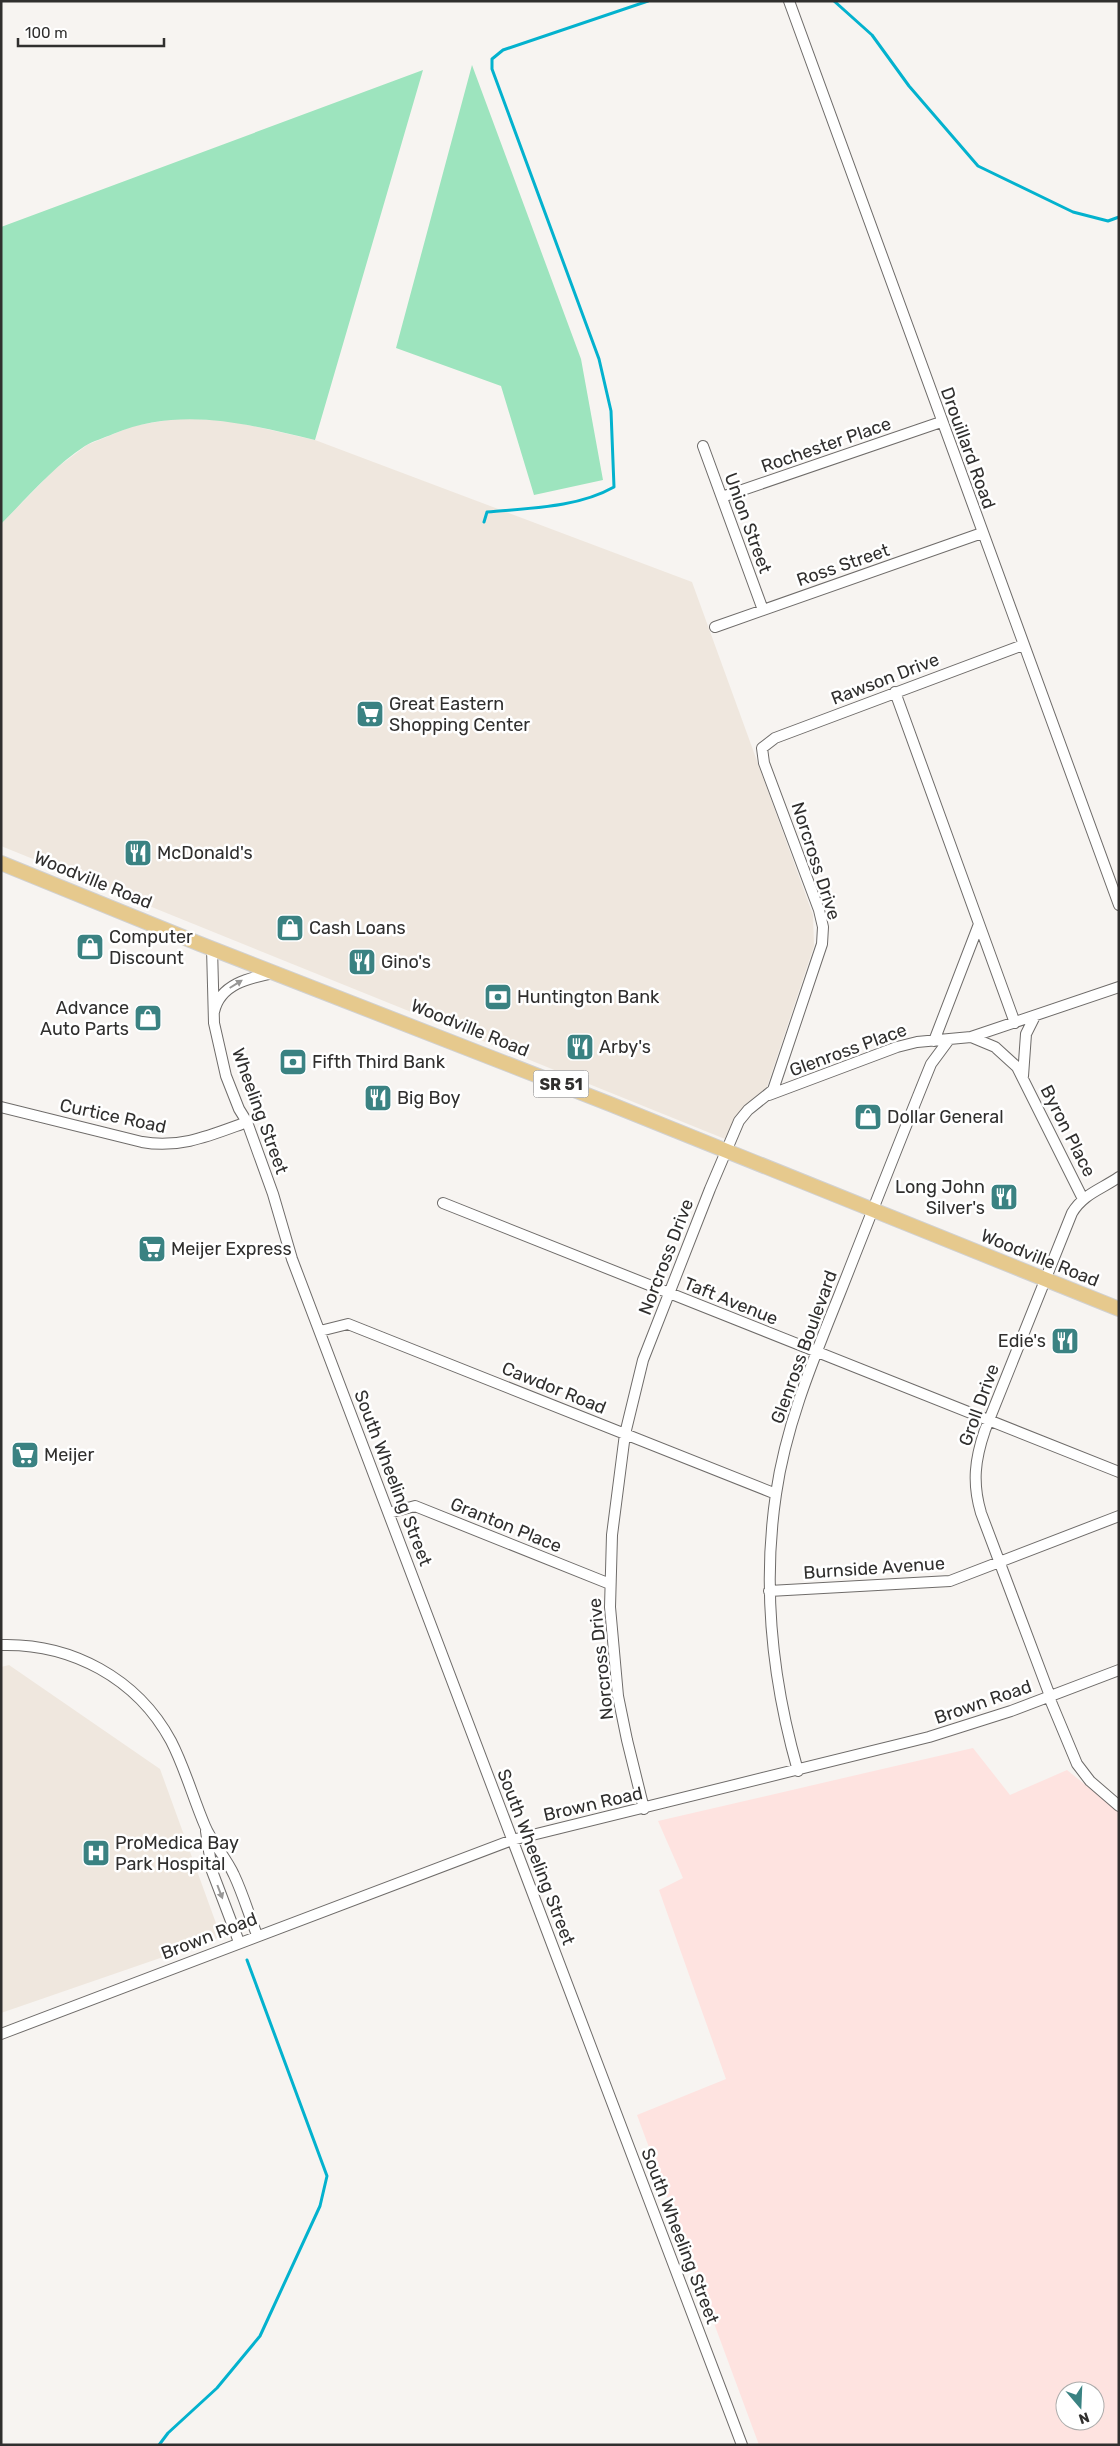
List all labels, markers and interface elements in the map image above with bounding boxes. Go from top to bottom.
scale bar [18,15,164,47]
text: 100 m [25,24,67,42]
street label: Drouillard Road [936,384,1000,512]
street label: Rochester Place [758,412,894,478]
street label: Union Street [720,470,776,576]
street label: Ross Street [794,539,892,591]
street label: Rawson Drive [828,648,942,710]
place label: Great Eastern Shopping Center [389,693,530,736]
supermarket icon: Great Eastern Shopping Center [355,699,385,729]
street label: Norcross Drive [787,799,845,923]
restaurant icon: McDonald's [123,838,153,868]
place label: McDonald's [157,842,253,864]
street label: Woodville Road [31,846,155,914]
shop icon: Cash Loans [275,913,305,943]
place label: Cash Loans [309,917,406,939]
place label: Computer Discount [109,926,193,969]
shop icon: Computer Discount [75,932,105,962]
restaurant icon: Gino's [347,947,377,977]
place label: Gino's [381,951,431,973]
one-way arrow [230,980,243,989]
bank icon: Huntington Bank [483,982,513,1012]
place label: Huntington Bank [517,986,660,1008]
street label: Woodville Road [408,994,532,1062]
place label: Advance Auto Parts [40,997,129,1040]
shop icon: Advance Auto Parts [133,1003,163,1033]
street label: Glenross Place [786,1019,910,1081]
restaurant icon: Arby's [565,1032,595,1062]
place label: Arby's [599,1036,651,1058]
street label: Wheeling Street [227,1045,293,1177]
bank icon: Fifth Third Bank [278,1047,308,1077]
place label: Fifth Third Bank [312,1051,446,1073]
road number: SR 51 [534,1070,588,1098]
street label: Byron Place [1035,1081,1101,1181]
restaurant icon: Big Boy [363,1083,393,1113]
place label: Big Boy [397,1087,461,1109]
street label: Curtice Road [58,1094,168,1138]
shop icon: Dollar General [853,1102,883,1132]
place label: Dollar General [887,1106,1004,1128]
place label: Long John Silver's [895,1176,985,1219]
restaurant icon: Long John Silver's [989,1182,1019,1212]
street label: Norcross Drive [634,1196,698,1318]
street label: Woodville Road [978,1224,1102,1292]
supermarket icon: Meijer Express [137,1234,167,1264]
place label: Meijer Express [171,1238,292,1260]
street label: Glenross Boulevard [766,1267,842,1427]
street label: Taft Avenue [681,1272,781,1330]
restaurant icon: Edie's [1050,1326,1080,1356]
place label: Edie's [998,1330,1046,1352]
street label: Cawdor Road [499,1357,609,1419]
street label: Groll Drive [954,1361,1004,1449]
street label: South Wheeling Street [349,1387,437,1569]
supermarket icon: Meijer [10,1440,40,1470]
place label: Meijer [44,1444,94,1466]
street label: Granton Place [447,1493,565,1557]
street label: Burnside Avenue [802,1552,946,1584]
street label: Norcross Drive [584,1597,618,1721]
street label: Brown Road [932,1675,1034,1729]
street label: South Wheeling Street [492,1766,580,1948]
street label: Brown Road [541,1782,645,1826]
place label: ProMedica Bay Park Hospital [115,1832,239,1875]
hospital icon: ProMedica Bay Park Hospital [81,1838,111,1868]
one-way arrow [216,1885,224,1900]
street label: Brown Road [158,1908,260,1964]
street label: South Wheeling Street [636,2145,724,2327]
north arrow [1055,2381,1105,2431]
text: N [1077,2408,1092,2427]

